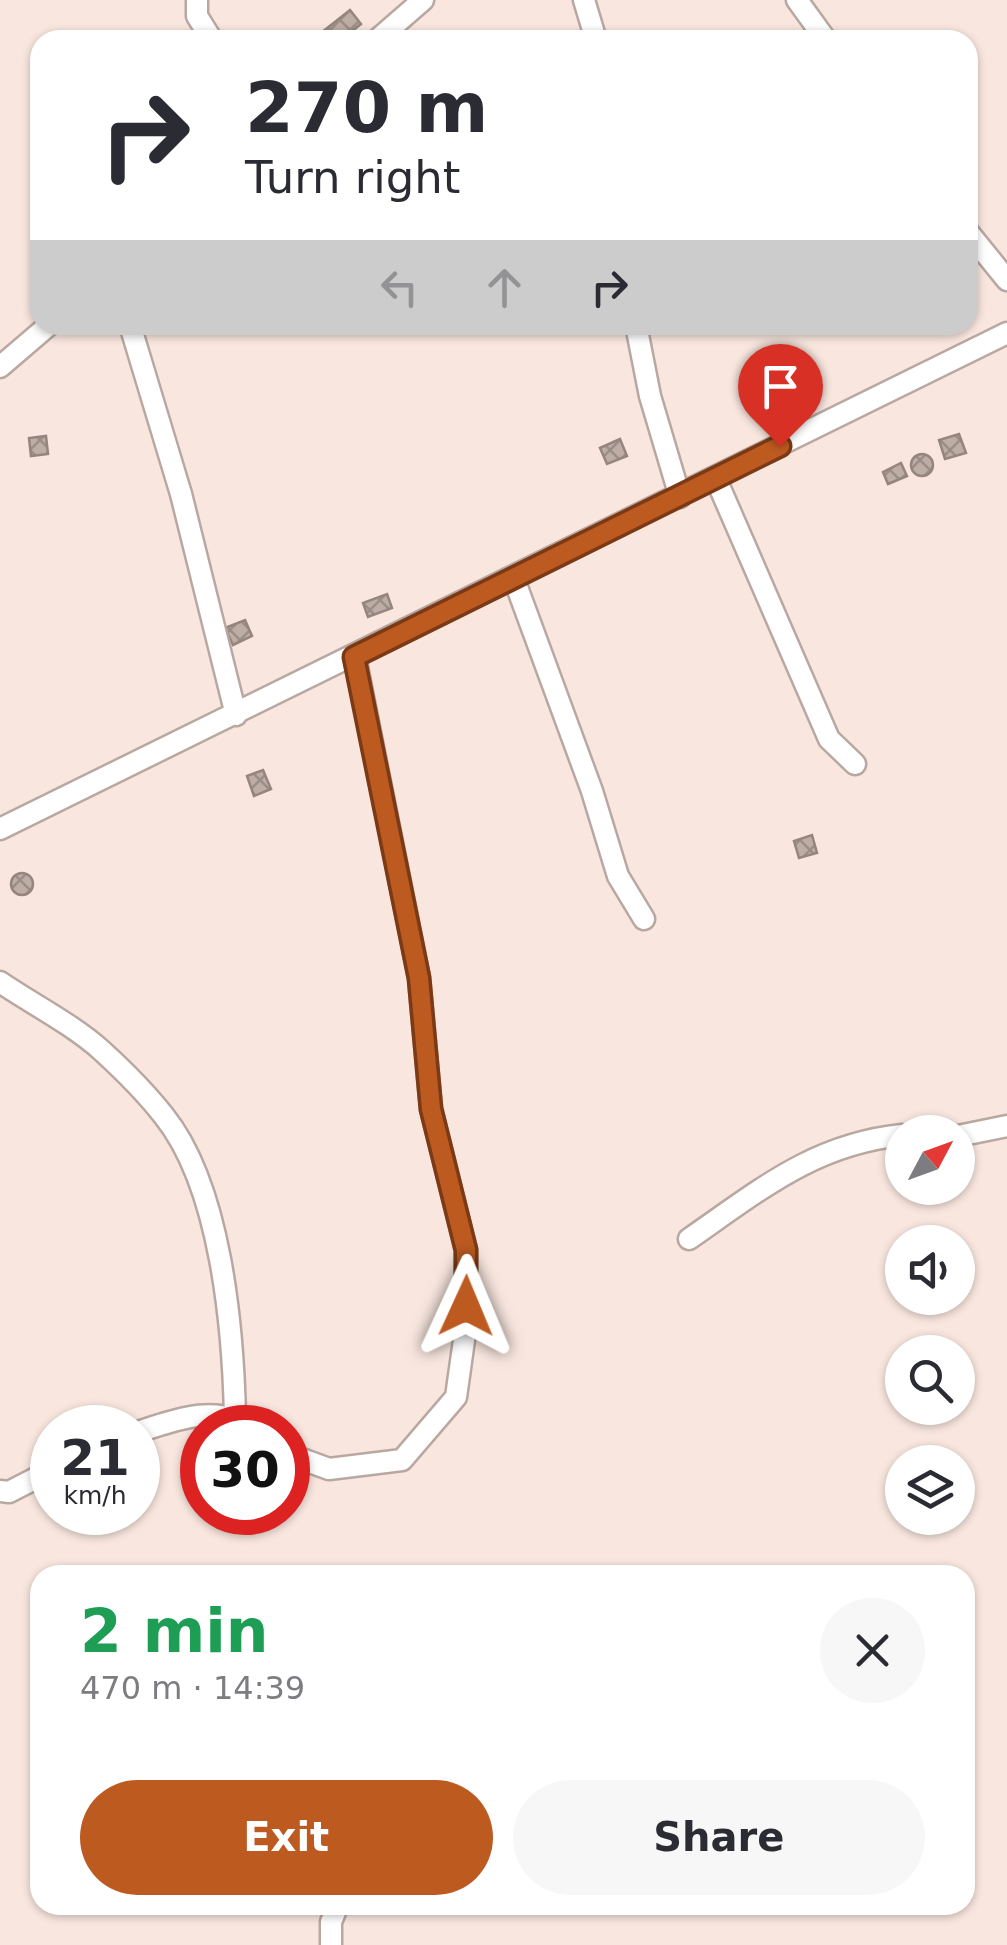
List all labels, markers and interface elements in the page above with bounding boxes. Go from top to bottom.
text: 270 m [245,67,488,149]
icon: right [80,70,210,200]
text: Turn right [245,151,460,204]
icon: left [372,260,427,315]
icon: ahead [477,260,532,315]
icon: right [582,260,637,315]
pin [738,344,823,447]
icon: arrive [753,359,808,414]
north arrow [885,1115,975,1205]
map controls [885,1115,975,1535]
button: sound [885,1225,975,1315]
position arrow [414,1254,518,1358]
button: search [885,1335,975,1425]
speed limit sign: 30 [180,1405,310,1535]
text: 21 [60,1429,130,1487]
button: layers [885,1445,975,1535]
text: km/h [63,1481,127,1510]
text: 2 min [80,1596,268,1666]
button: close [820,1598,925,1703]
text: 470 m · 14:39 [80,1669,305,1707]
button: Exit [80,1780,493,1895]
button: Share [513,1780,925,1895]

